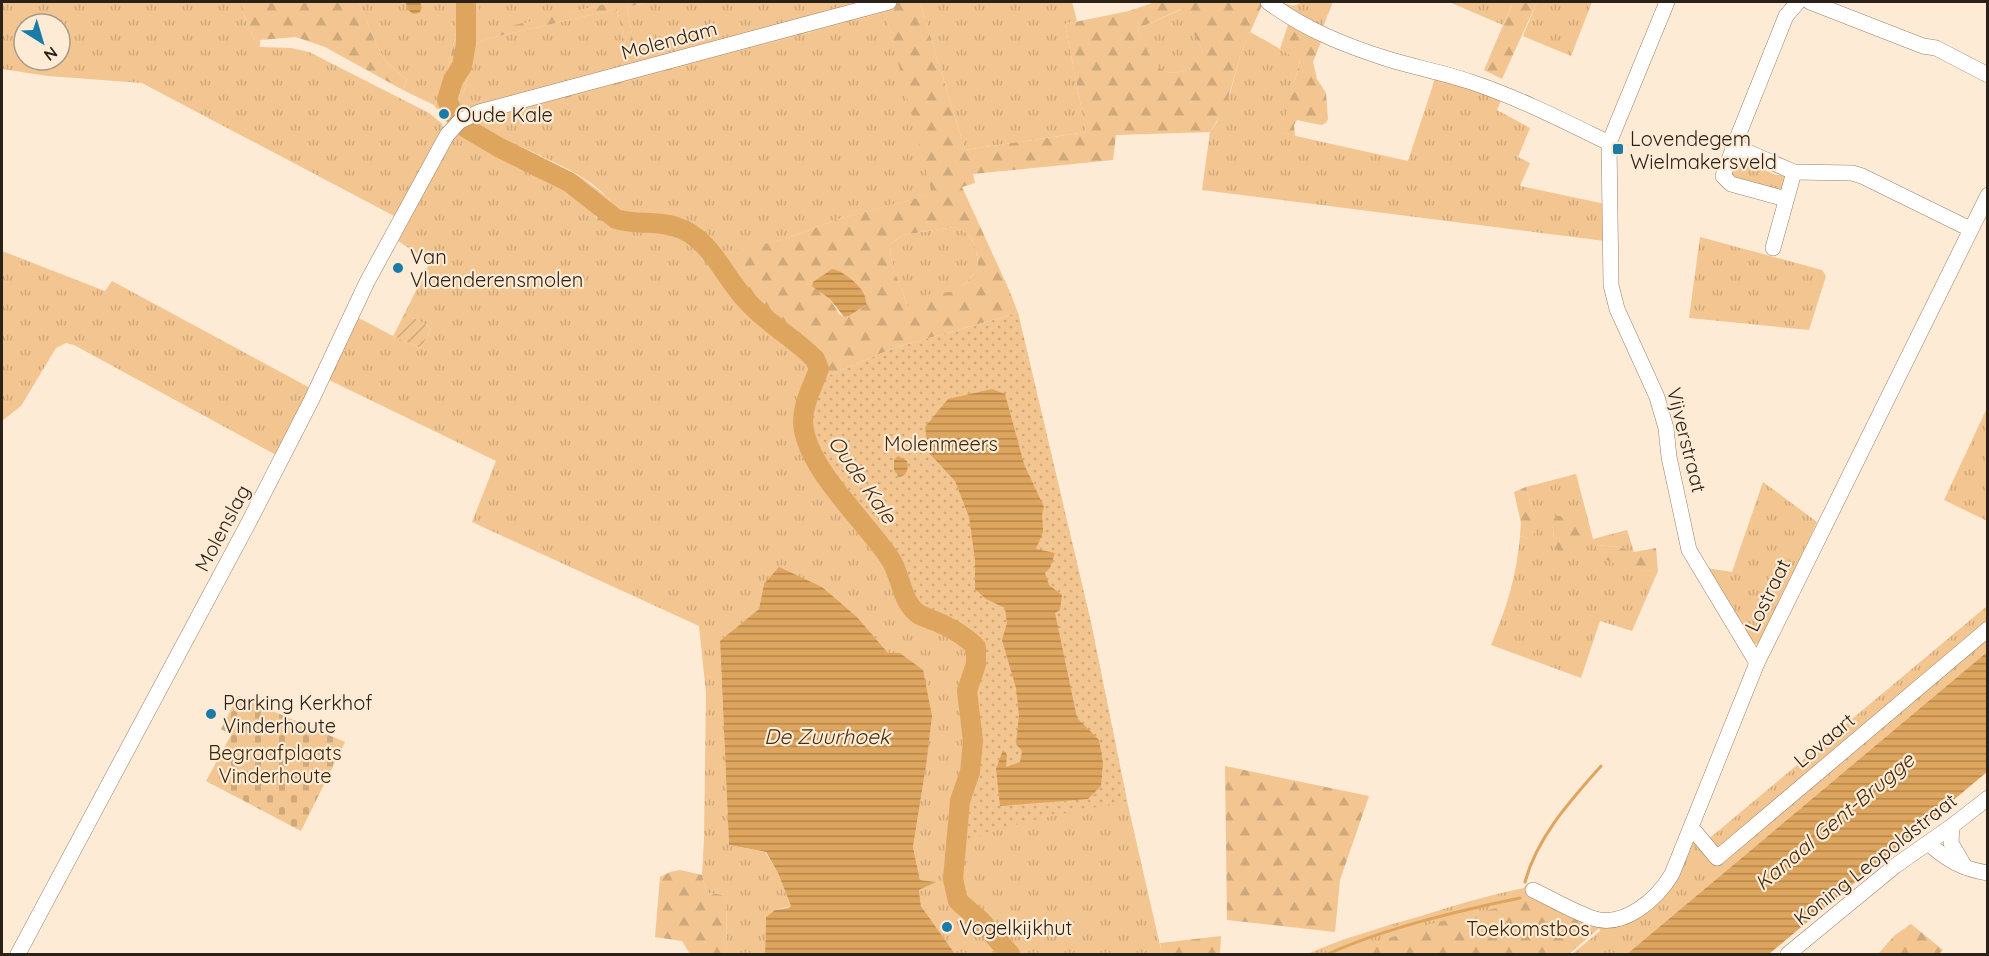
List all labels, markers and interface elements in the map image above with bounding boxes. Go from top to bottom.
north arrow [12,12,72,72]
street label: Molendam [618,15,720,65]
text: N [40,42,62,66]
place label: Oude Kale [456,102,553,127]
marker: Oude Kale [437,107,451,121]
place label: Lovendegem Wielmakersveld [1630,126,1777,174]
marker: Lovendegem Wielmakersveld [1611,142,1625,156]
place label: Van Vlaenderensmolen [410,244,583,292]
marker: Van Vlaenderensmolen [391,261,405,275]
street label: Vijverstraat [1662,385,1712,495]
water label: Oude Kale [823,430,903,529]
park label: Molenmeers [884,431,998,456]
street label: Molenslag [189,480,255,576]
street label: Lostraat [1739,554,1795,635]
place label: Parking Kerkhof Vinderhoute [223,690,372,738]
marker: Parking Kerkhof Vinderhoute [204,707,218,721]
street label: Lovaart [1788,707,1860,773]
water label: De Zuurhoek [764,723,892,749]
park label: Begraafplaats Vinderhoute [208,740,342,788]
water label: Kanaal Gent-Brugge [1749,746,1920,895]
street label: Koning Leopoldstraat [1788,787,1962,930]
place label: Vogelkijkhut [959,915,1073,940]
park label: Toekomstbos [1466,916,1590,941]
marker: Vogelkijkhut [940,920,954,934]

